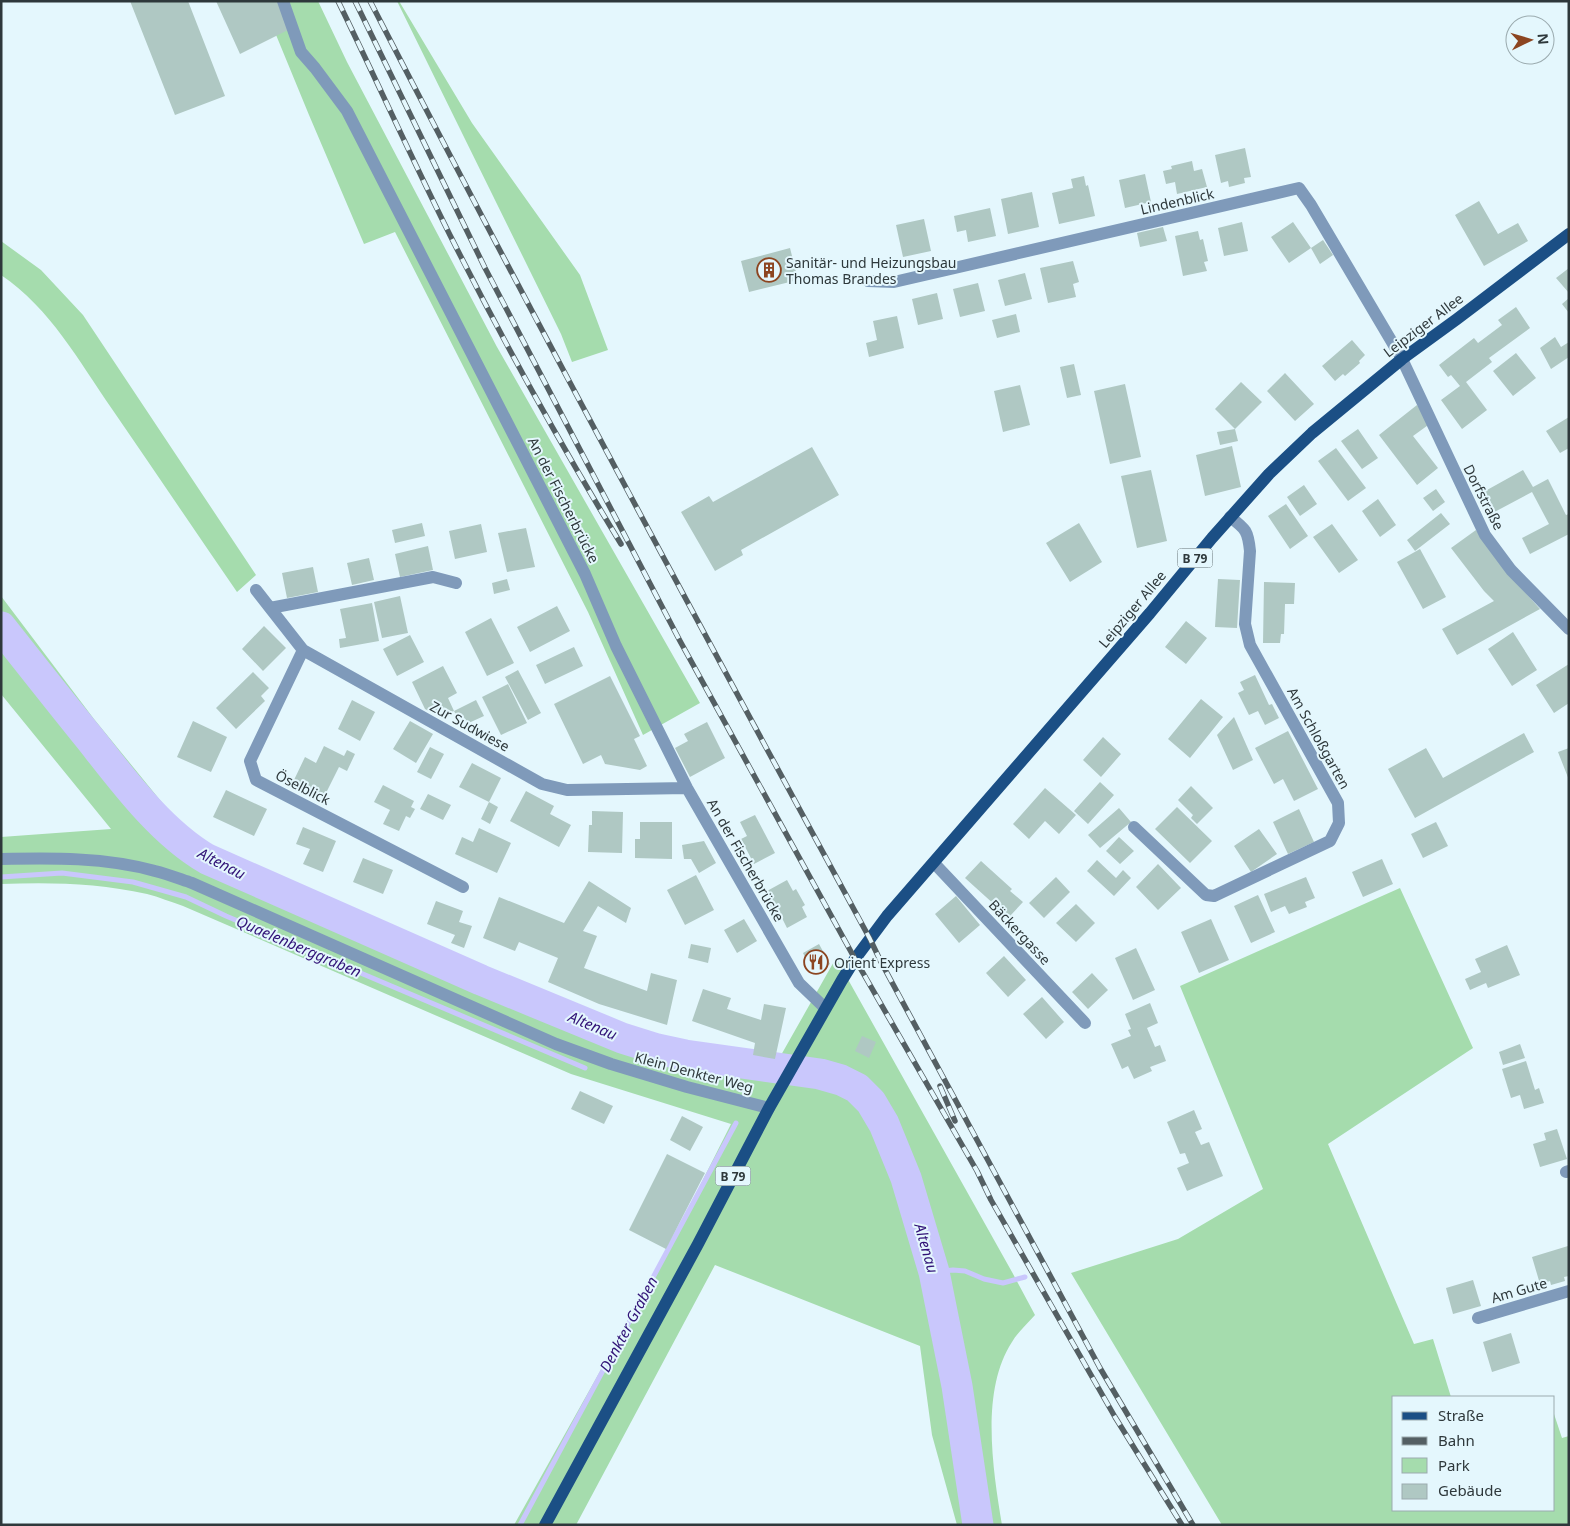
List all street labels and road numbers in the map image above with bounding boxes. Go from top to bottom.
street label: Lindenblick [1138,183,1216,219]
street label: Leipziger Allee [1379,289,1467,361]
street label: An der Fischerbrücke [524,434,604,566]
street label: Dorfstraße [1459,461,1509,533]
road number: B 79 [1178,548,1212,568]
street label: Leipziger Allee [1094,566,1170,652]
street label: Am Schloßgarten [1283,684,1355,792]
street label: Zur Sudwiese [427,696,513,756]
street label: Öselblick [272,765,334,809]
street label: An der Fischerbrücke [703,795,789,925]
street label: Bäckergasse [985,895,1055,969]
street label: Klein Denkter Weg [633,1047,755,1097]
road number: B 79 [716,1166,750,1186]
street label: Am Gute [1489,1273,1549,1307]

